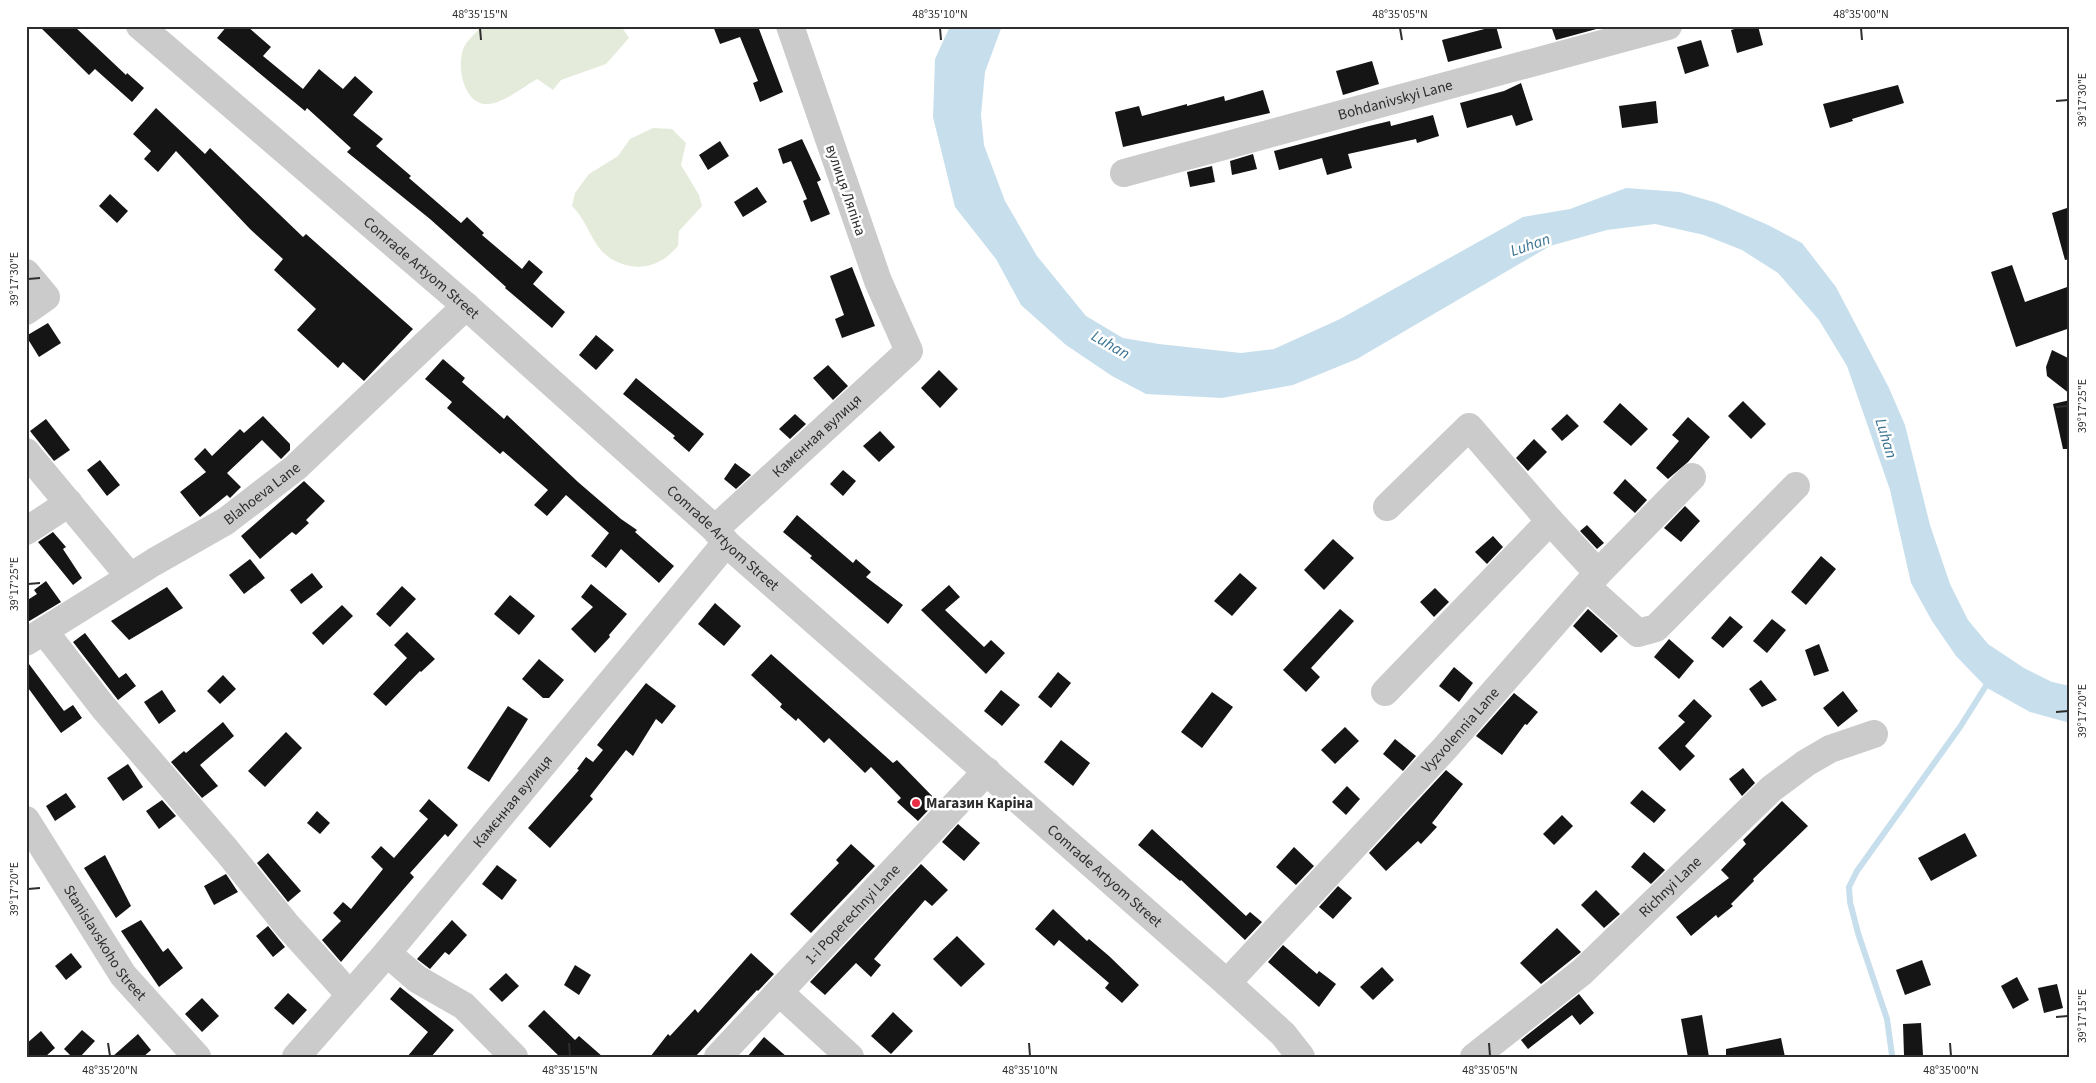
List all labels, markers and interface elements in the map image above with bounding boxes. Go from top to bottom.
text: 48°35'15"N [452,6,508,23]
text: 48°35'10"N [912,6,968,23]
text: 48°35'05"N [1372,6,1428,23]
text: 48°35'00"N [1833,6,1889,23]
text: 39°17'30"E [2074,73,2091,127]
street label: Bohdanivskyi Lane [1336,75,1455,126]
street label: вулиця Ляпіна [820,142,871,239]
street label: Comrade Artyom Street [359,212,484,324]
water label: Luhan [1507,228,1553,262]
text: 39°17'30"E [6,252,23,306]
water label: Luhan [1087,325,1134,365]
text: 39°17'25"E [2074,379,2091,433]
street label: Камєнная вулиця [768,390,866,483]
water label: Luhan [1870,416,1903,461]
street label: Blahoeva Lane [219,458,306,530]
street label: Comrade Artyom Street [662,481,783,596]
text: 39°17'25"E [6,557,23,611]
street label: Vyzvolennia Lane [1417,683,1504,778]
text: 39°17'20"E [2074,684,2091,738]
street label: Камєнная вулиця [468,751,557,853]
place label: Магазин Каріна [926,793,1033,814]
marker: Магазин Каріна [910,797,922,809]
street label: Comrade Artyom Street [1042,820,1167,932]
street label: Richnyi Lane [1634,852,1706,922]
street label: 1-i Poperechnyi Lane [800,860,905,969]
text: 39°17'20"E [6,862,23,916]
street label: Stanislavskoho Street [58,881,151,1005]
text: 39°17'15"E [2074,989,2091,1043]
text: 48°35'20"N [82,1062,138,1079]
text: 48°35'15"N [542,1062,598,1079]
text: 48°35'10"N [1002,1062,1058,1079]
text: 48°35'05"N [1462,1062,1518,1079]
text: 48°35'00"N [1923,1062,1979,1079]

